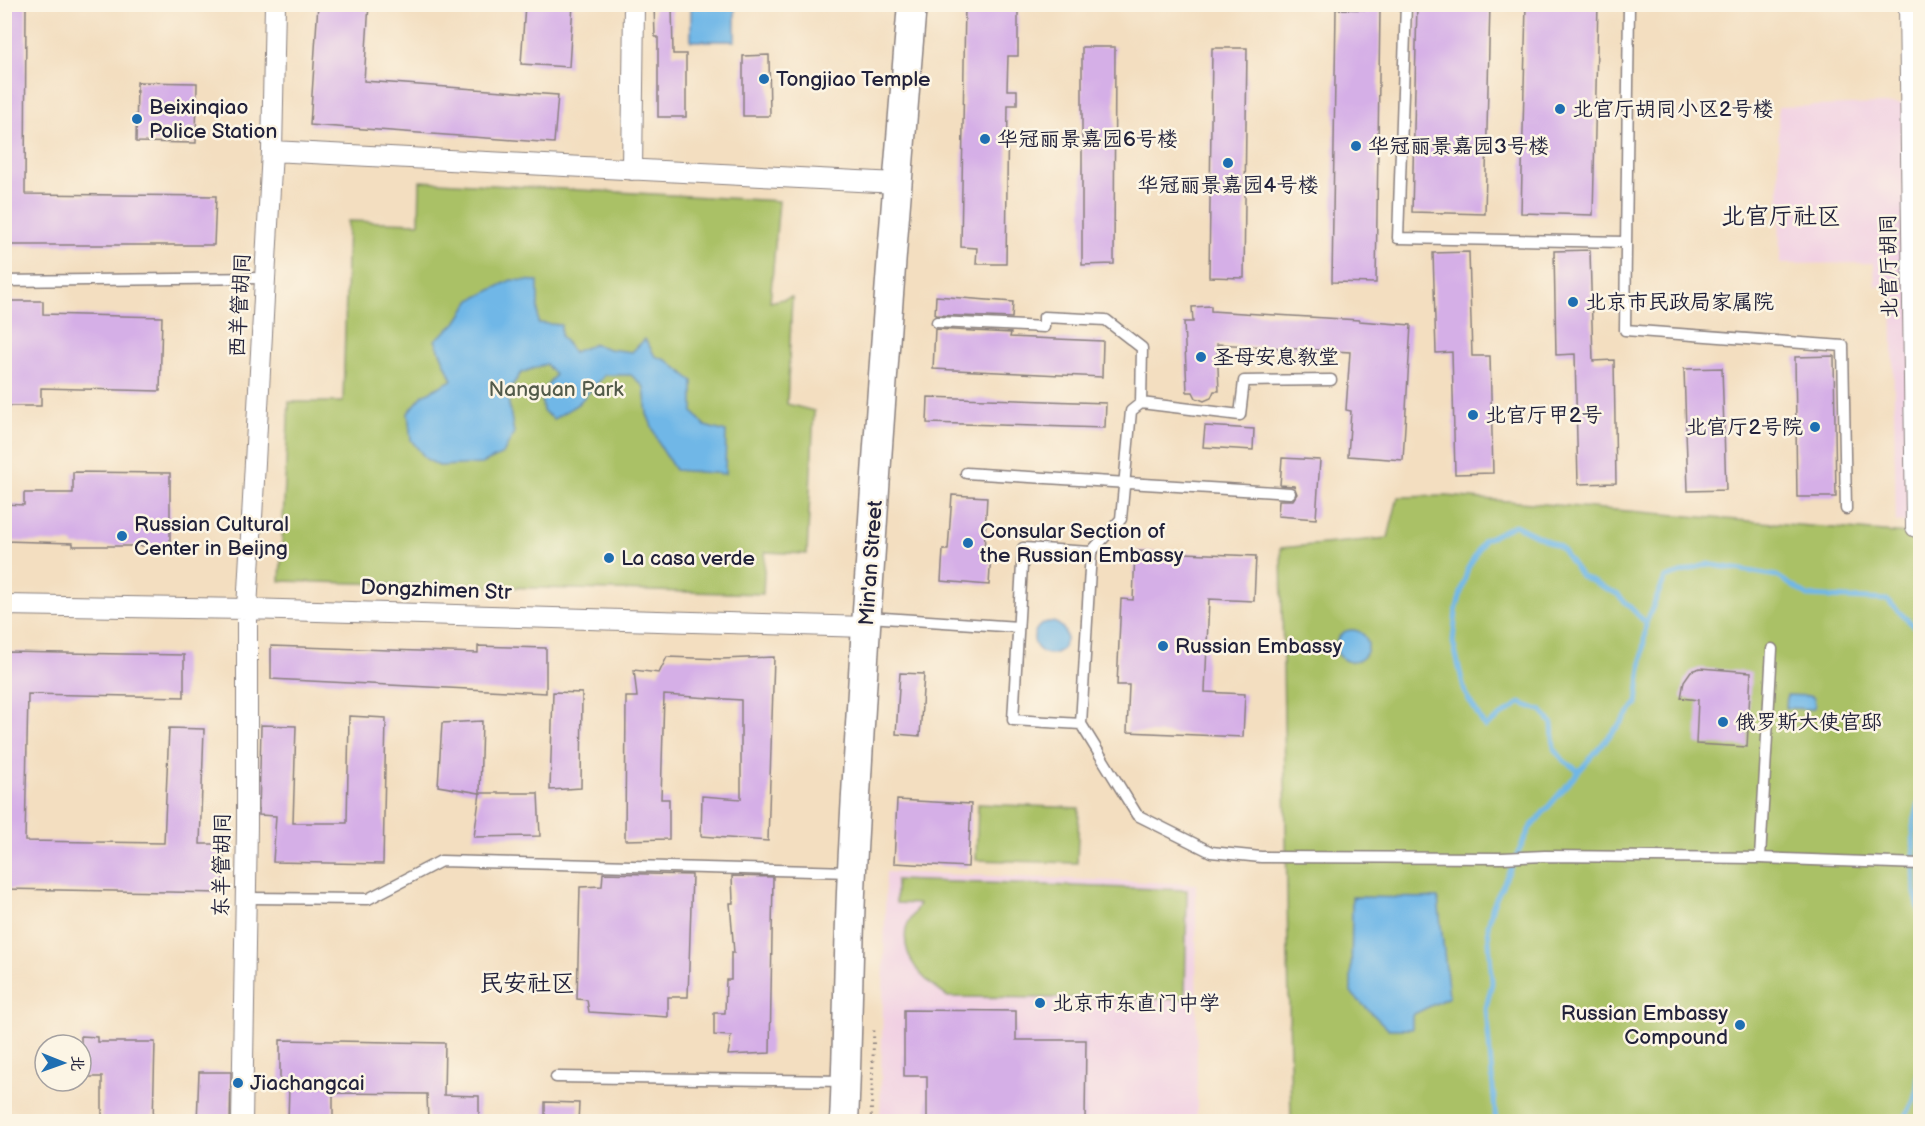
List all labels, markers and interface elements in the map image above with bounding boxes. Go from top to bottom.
place label: Tongjiao Temple [776,67,930,92]
marker: Tongjiao Temple [757,72,771,86]
place label: Beixinqiao Police Station [149,95,277,144]
place label: 北官厅胡同小区2号楼 [1572,97,1773,122]
marker: 北官厅胡同小区2号楼 [1553,102,1567,116]
marker: Beixinqiao Police Station [130,112,144,126]
place label: 华冠丽景嘉园6号楼 [997,127,1178,152]
marker: 华冠丽景嘉园6号楼 [978,132,992,146]
place label: 华冠丽景嘉园3号楼 [1368,134,1549,159]
marker: 华冠丽景嘉园3号楼 [1349,139,1363,153]
marker: 华冠丽景嘉园4号楼 [1221,156,1235,170]
place label: 华冠丽景嘉园4号楼 [1138,173,1318,198]
district label: 北官厅社区 [1721,202,1841,231]
street label: 北官厅胡同 [1876,213,1902,319]
street label: 西羊管胡同 [225,252,255,358]
place label: 北京市民政局家属院 [1585,290,1774,315]
marker: 北京市民政局家属院 [1566,295,1580,309]
place label: 圣母安息教堂 [1213,345,1339,370]
marker: 圣母安息教堂 [1194,350,1208,364]
park label: Nanguan Park [489,377,624,402]
place label: 北官厅甲2号 [1485,403,1602,428]
marker: 北官厅甲2号 [1466,408,1480,422]
place label: 北官厅2号院 [1686,415,1803,440]
marker: 北官厅2号院 [1808,420,1822,434]
street label: Min'an Street [854,499,888,626]
place label: Russian Cultural Center in Beijng [134,512,289,561]
place label: Consular Section of the Russian Embassy [980,519,1184,568]
marker: Russian Cultural Center in Beijng [115,529,129,543]
marker: Consular Section of the Russian Embassy [961,536,975,550]
place label: La casa verde [621,546,755,571]
marker: La casa verde [602,551,616,565]
street label: Dongzhimen Str [360,575,512,605]
place label: Russian Embassy [1175,634,1343,659]
marker: Russian Embassy [1156,639,1170,653]
place label: 俄罗斯大使官邸 [1735,710,1882,735]
marker: 俄罗斯大使官邸 [1716,715,1730,729]
street label: 东羊管胡同 [209,812,235,918]
district label: 民安社区 [479,969,575,998]
place label: 北京市东直门中学 [1052,991,1220,1016]
marker: 北京市东直门中学 [1033,996,1047,1010]
place label: Russian Embassy Compound [1561,1001,1728,1050]
marker: Russian Embassy Compound [1733,1018,1747,1032]
north arrow [33,1033,93,1093]
text: 北 [67,1055,86,1071]
place label: Jiachangcai [250,1071,365,1096]
marker: Jiachangcai [231,1076,245,1090]

